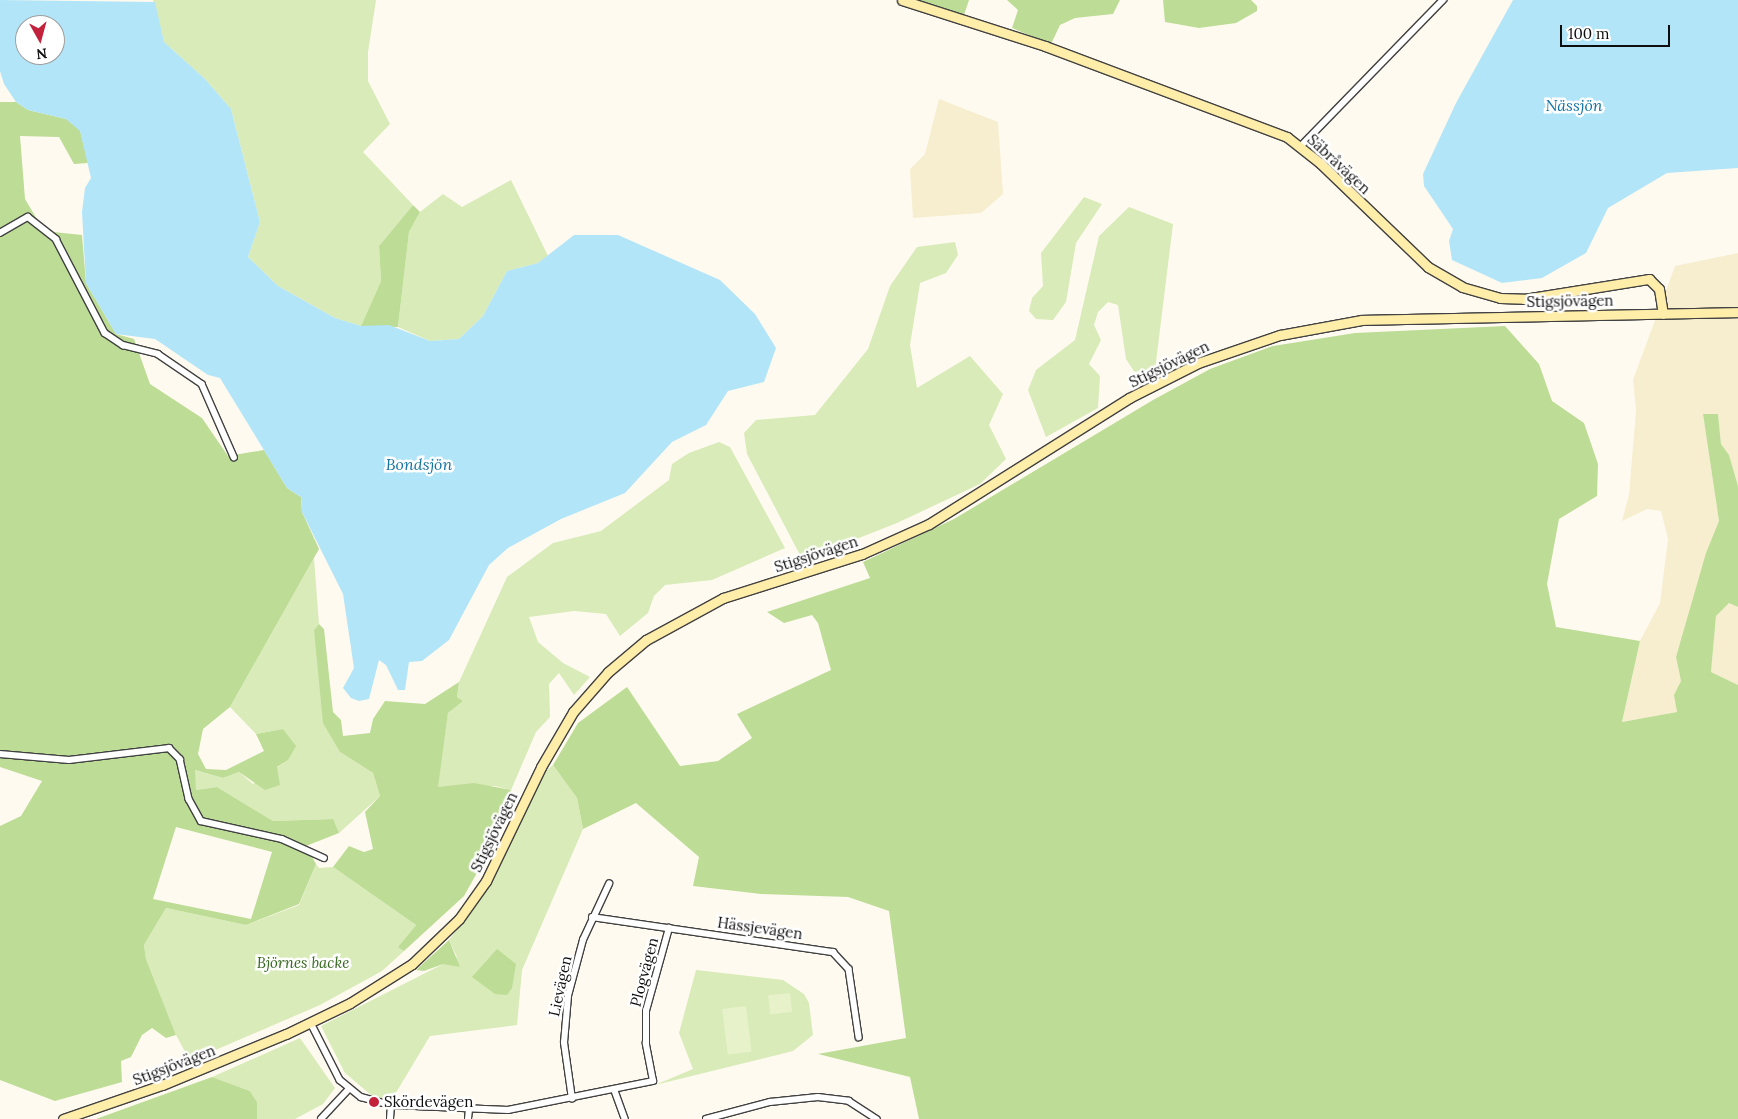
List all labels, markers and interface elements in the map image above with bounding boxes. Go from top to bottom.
north arrow [15,15,65,65]
scale bar [1563,15,1673,47]
text: 100 m [1568,24,1609,43]
text: N [35,44,48,63]
water label: Nässjön [1545,95,1603,115]
street label: Säbråvägen [1304,130,1374,198]
street label: Stigsjövägen [1526,291,1614,311]
street label: Stigsjövägen [1126,337,1212,391]
water label: Bondsjön [386,454,452,474]
street label: Stigsjövägen [772,532,860,576]
street label: Stigsjövägen [467,789,521,875]
street label: Hässjevägen [716,913,804,943]
street label: Plogvägen [626,935,662,1009]
park label: Björnes backe [257,954,349,972]
street label: Lievägen [545,954,575,1018]
street label: Stigsjövägen [130,1041,218,1089]
place label: Skördevägen [384,1093,473,1111]
marker: Skördevägen [368,1096,380,1108]

